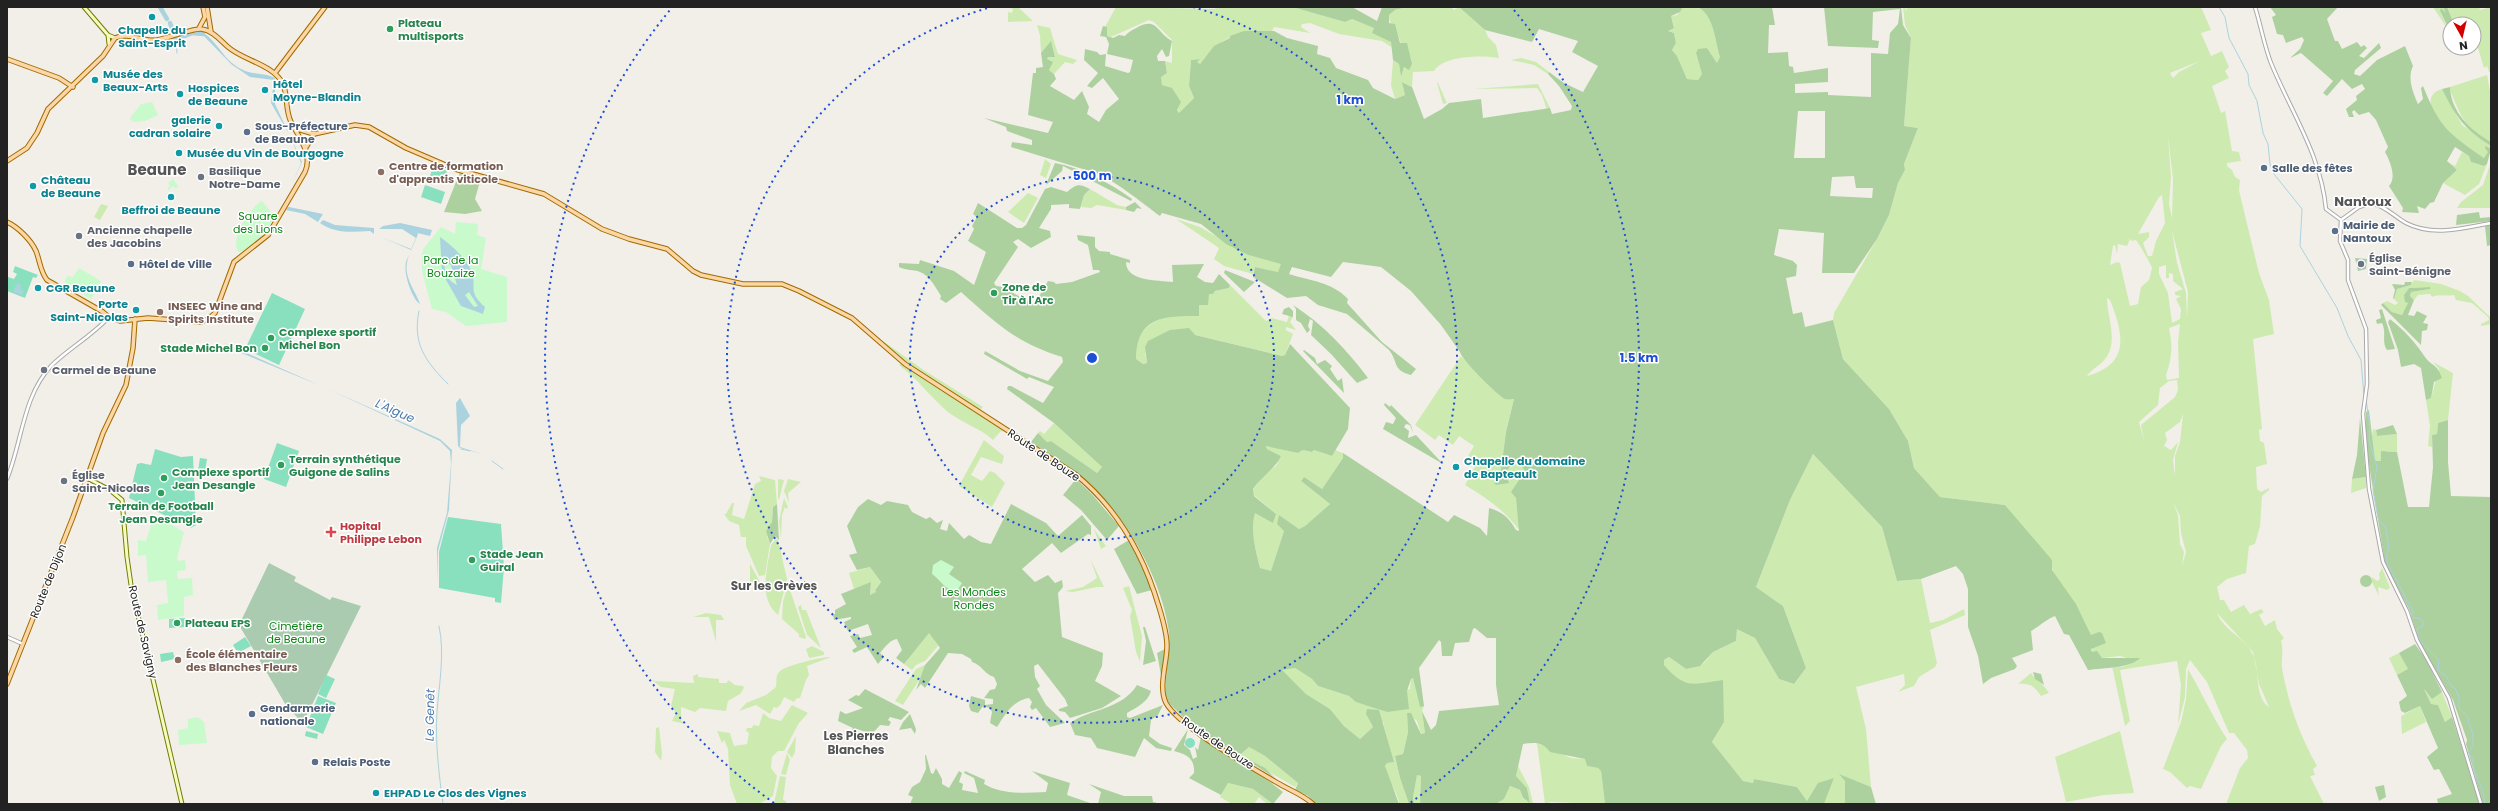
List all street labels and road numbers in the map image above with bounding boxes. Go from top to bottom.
street label: Route de Bouze [1005,425,1084,485]
street label: Route de Dijon [26,541,70,621]
street label: Route de Savigny [125,584,162,681]
street label: Route de Bouze [1179,713,1258,773]

